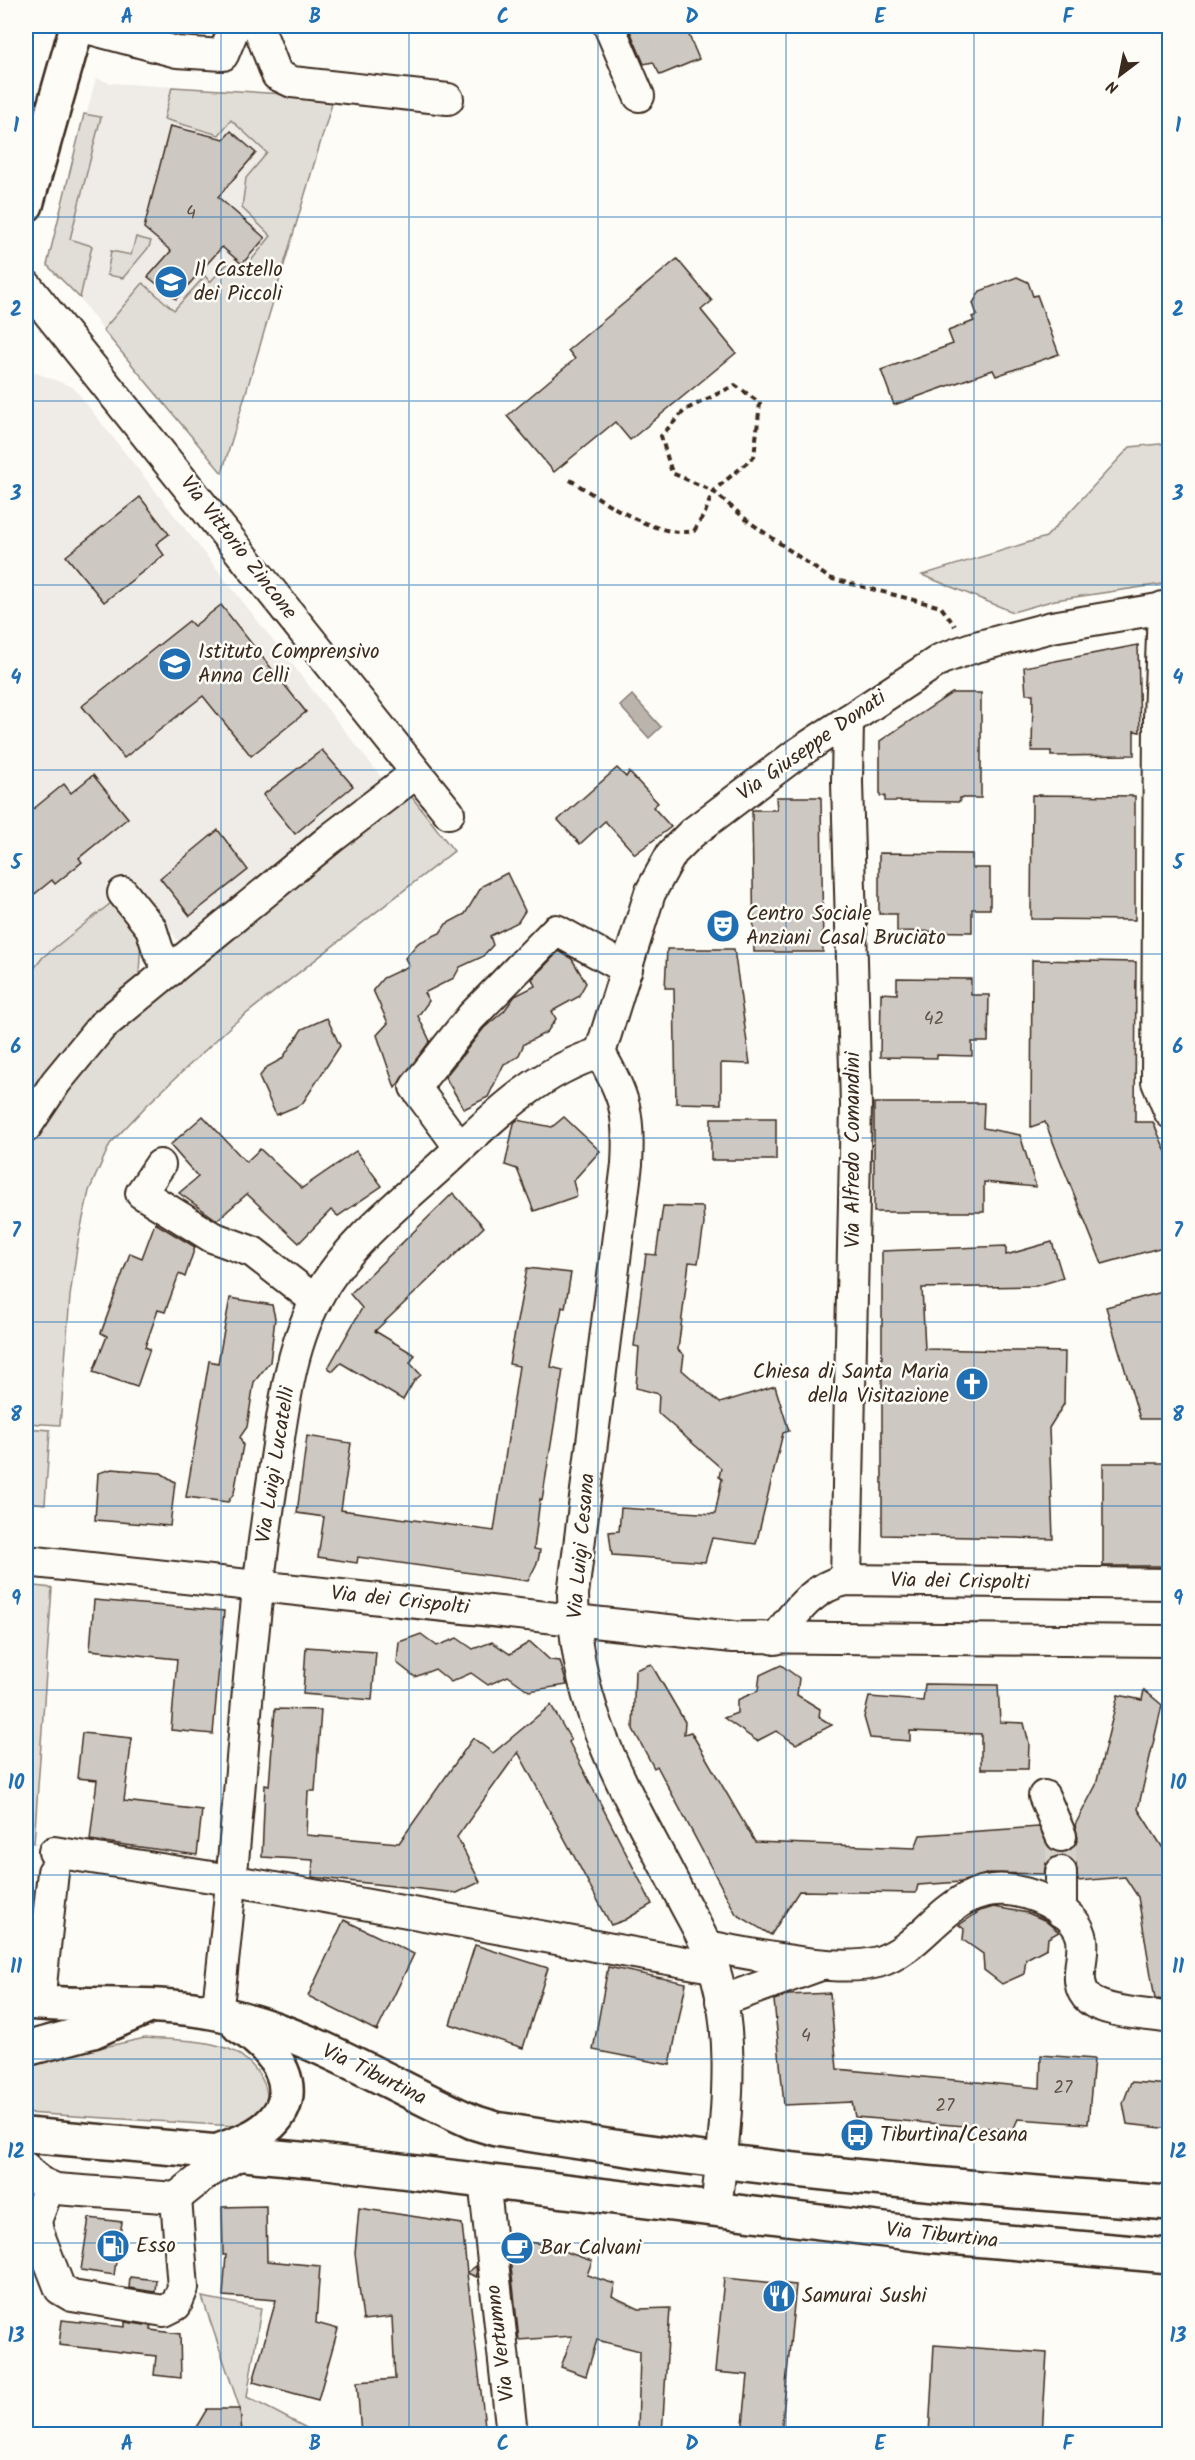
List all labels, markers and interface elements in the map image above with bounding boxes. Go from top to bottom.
text: A [121,2,133,34]
text: B [309,2,321,34]
text: C [497,2,509,34]
text: D [685,2,699,34]
text: E [874,2,886,34]
text: F [1063,2,1075,34]
north arrow [1090,45,1150,105]
text: N [1102,73,1124,100]
text: 1 [13,111,19,143]
text: 1 [1175,111,1181,143]
house number: 4 [186,199,196,228]
place label: Il Castello dei Piccoli [194,254,283,311]
school or university icon: Il Castello dei Piccoli [153,264,189,300]
text: 2 [10,295,22,327]
text: 2 [1172,295,1184,327]
street label: Via Vittorio Zincone [171,469,305,628]
text: 3 [10,479,22,511]
text: 3 [1172,479,1184,511]
place label: Istituto Comprensivo Anna Celli [198,636,380,693]
school or university icon: Istituto Comprensivo Anna Celli [157,646,193,682]
text: 4 [11,663,22,695]
text: 4 [1173,663,1184,695]
street label: Via Giuseppe Donati [730,681,894,810]
text: 5 [10,848,23,880]
text: 5 [1172,848,1185,880]
place label: Centro Sociale Anziani Casal Bruciato [746,898,946,955]
theatre icon: Centro Sociale Anziani Casal Bruciato [705,908,741,944]
house number: 42 [924,1005,944,1034]
text: 6 [11,1032,22,1064]
text: 6 [1173,1032,1184,1064]
street label: Via Alfredo Comandini [837,1051,870,1248]
text: 7 [11,1216,21,1248]
text: 7 [1173,1216,1183,1248]
place label: Chiesa di Santa Maria della Visitazione [753,1356,950,1413]
church icon: Chiesa di Santa Maria della Visitazione [954,1366,990,1402]
street label: Via Luigi Lucatelli [247,1383,305,1546]
text: 8 [10,1400,22,1432]
text: 8 [1172,1400,1184,1432]
street label: Via Luigi Cesana [559,1472,605,1620]
street label: Via dei Crispolti [890,1564,1031,1600]
street label: Via dei Crispolti [329,1577,472,1625]
text: 9 [11,1584,21,1616]
text: 9 [1173,1584,1183,1616]
text: 10 [8,1768,25,1800]
text: 10 [1170,1768,1187,1800]
text: 11 [10,1952,22,1984]
text: 11 [1172,1952,1184,1984]
house number: 4 [801,2022,811,2051]
street label: Via Tiburtina [316,2035,432,2115]
house number: 27 [1054,2074,1073,2103]
house number: 27 [936,2092,955,2121]
bus stop icon: Tiburtina/Cesana [839,2117,875,2153]
place label: Tiburtina/Cesana [880,2119,1028,2152]
text: 12 [7,2137,25,2169]
text: 12 [1169,2137,1187,2169]
street label: Via Tiburtina [884,2214,1000,2258]
fuel station icon: Esso [95,2228,131,2264]
place label: Esso [136,2230,176,2263]
cafe icon: Bar Calvani [499,2230,535,2266]
place label: Bar Calvani [540,2232,642,2265]
restaurant icon: Samurai Sushi [761,2278,797,2314]
place label: Samurai Sushi [802,2280,927,2313]
street label: Via Vertumno [477,2283,525,2403]
text: 13 [8,2321,25,2353]
text: 13 [1170,2321,1187,2353]
text: A [121,2429,133,2460]
text: B [309,2429,321,2460]
text: C [497,2429,509,2460]
text: D [685,2429,699,2460]
text: E [874,2429,886,2460]
text: F [1063,2429,1075,2460]

